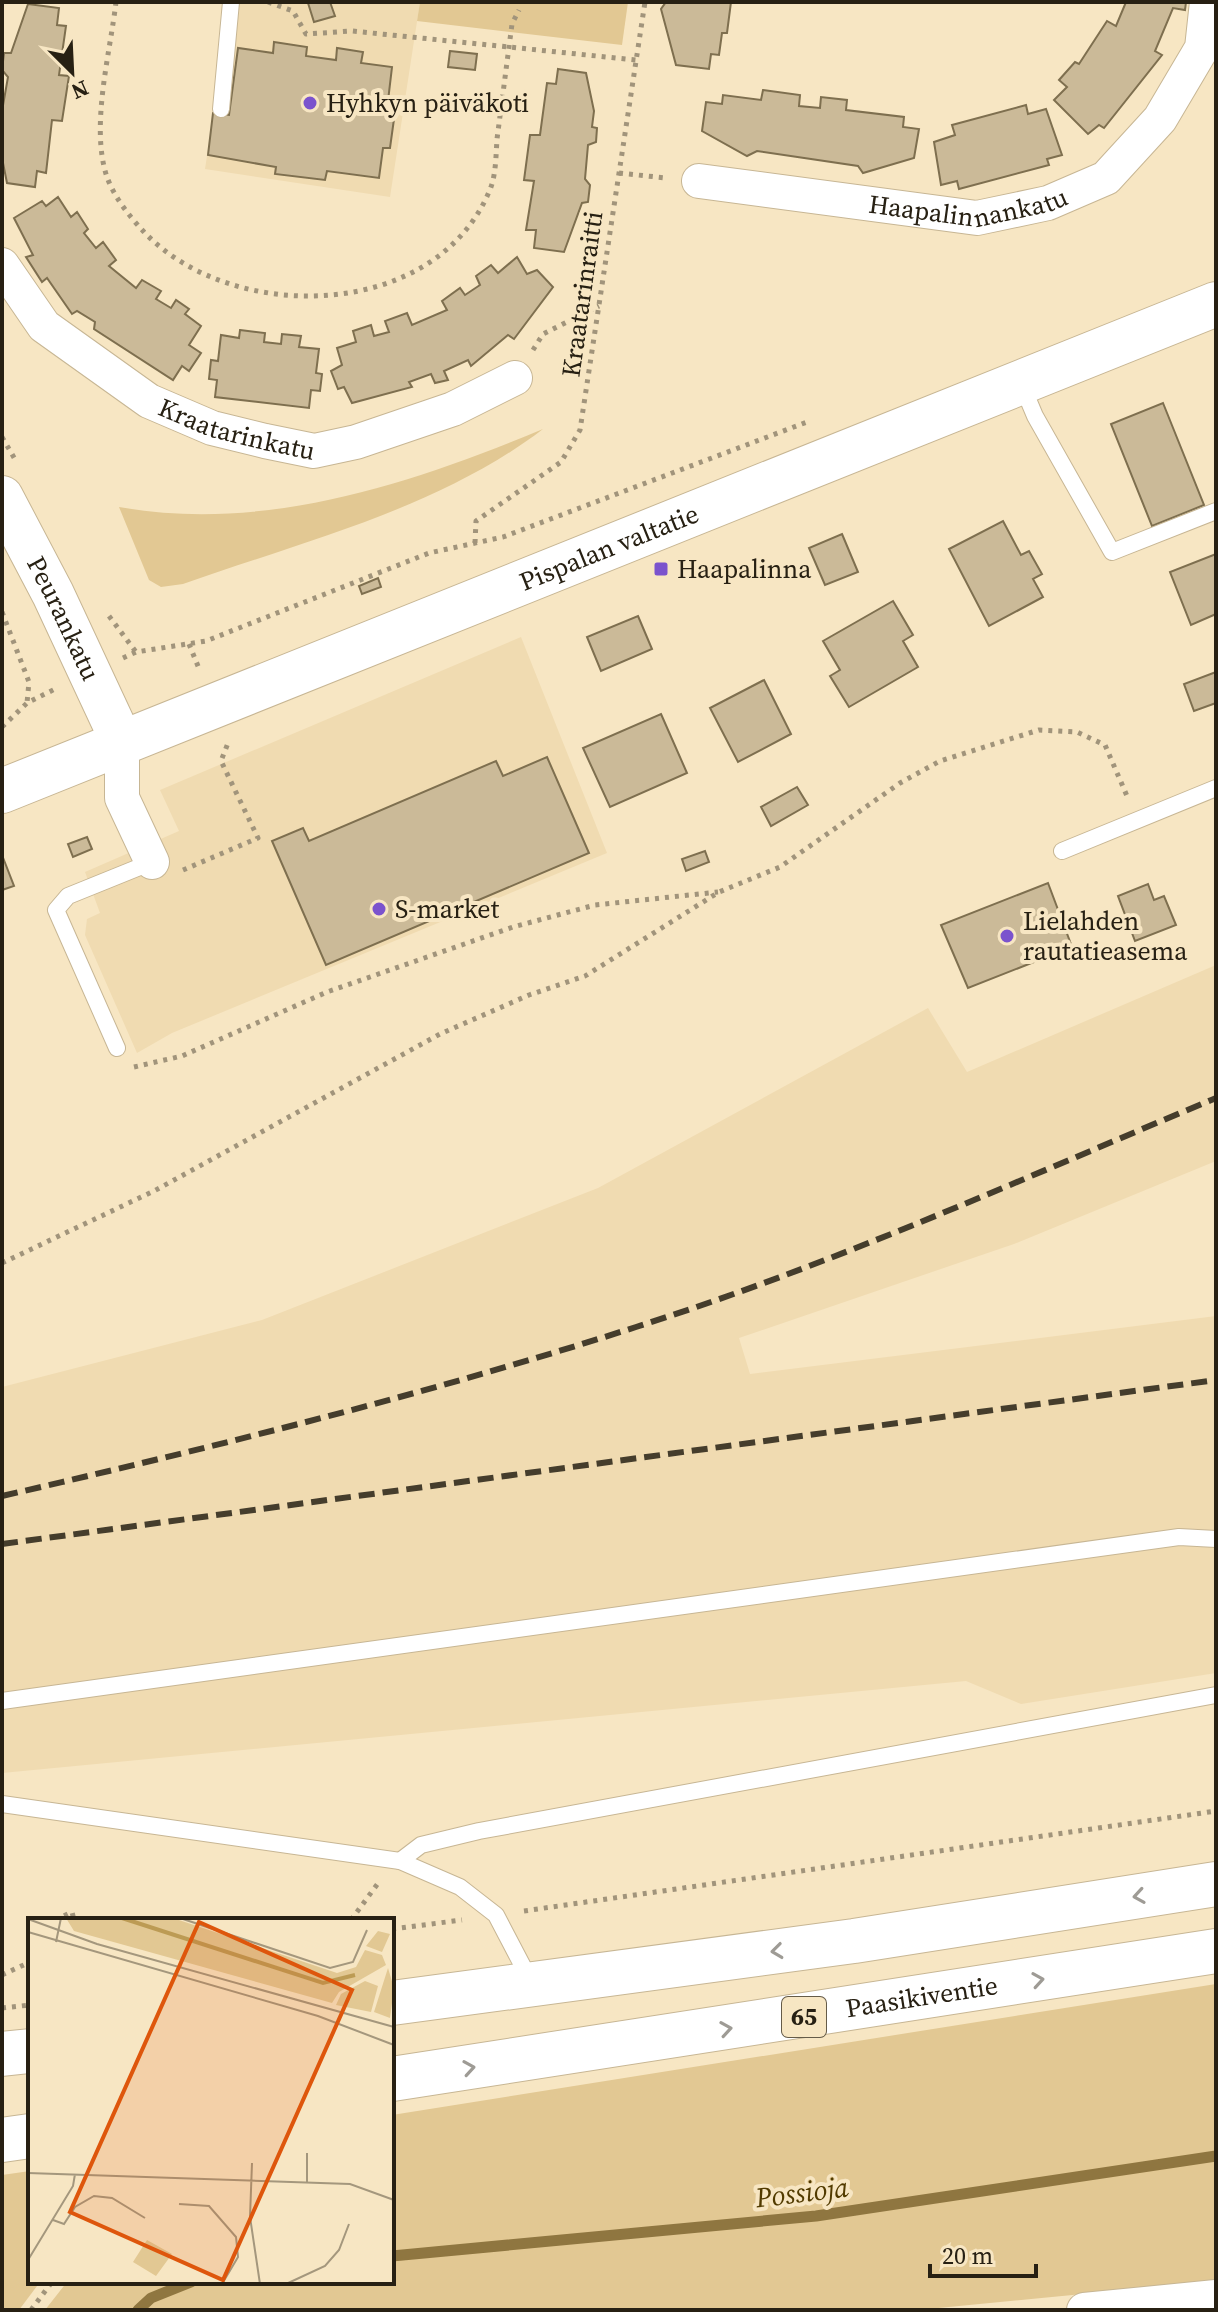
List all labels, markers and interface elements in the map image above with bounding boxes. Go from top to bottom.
north arrow [32,32,112,112]
text: N [67,73,94,107]
place label: Hyhkyn päiväkoti [326,85,529,121]
marker: Hyhkyn päiväkoti [301,94,319,112]
street label: Haapalinnankatu [866,179,1073,236]
street label: Kraatarinraitti [553,209,611,379]
street label: Kraatarinkatu [153,389,318,469]
street label: Pispalan valtatie [514,495,704,600]
street label: Peurankatu [18,550,109,686]
place label: Haapalinna [677,551,812,587]
marker: Haapalinna [652,560,670,578]
place label: S-market [395,891,500,927]
marker: S-market [370,900,388,918]
place label: Lielahden rautatieasema [1023,903,1188,969]
marker: Lielahden rautatieasema [998,927,1016,945]
one-way arrow [1132,1887,1146,1904]
inset map [28,1918,394,2284]
one-way arrow [770,1942,784,1959]
street label: Paasikiventie [843,1967,1000,2026]
one-way arrow [1032,1972,1045,1989]
road number: 65 [782,1997,826,2037]
one-way arrow [719,2021,733,2038]
one-way arrow [462,2060,476,2077]
water label: Possioja [752,2167,851,2217]
scale bar [930,2228,1036,2278]
text: 20 m [942,2239,993,2272]

